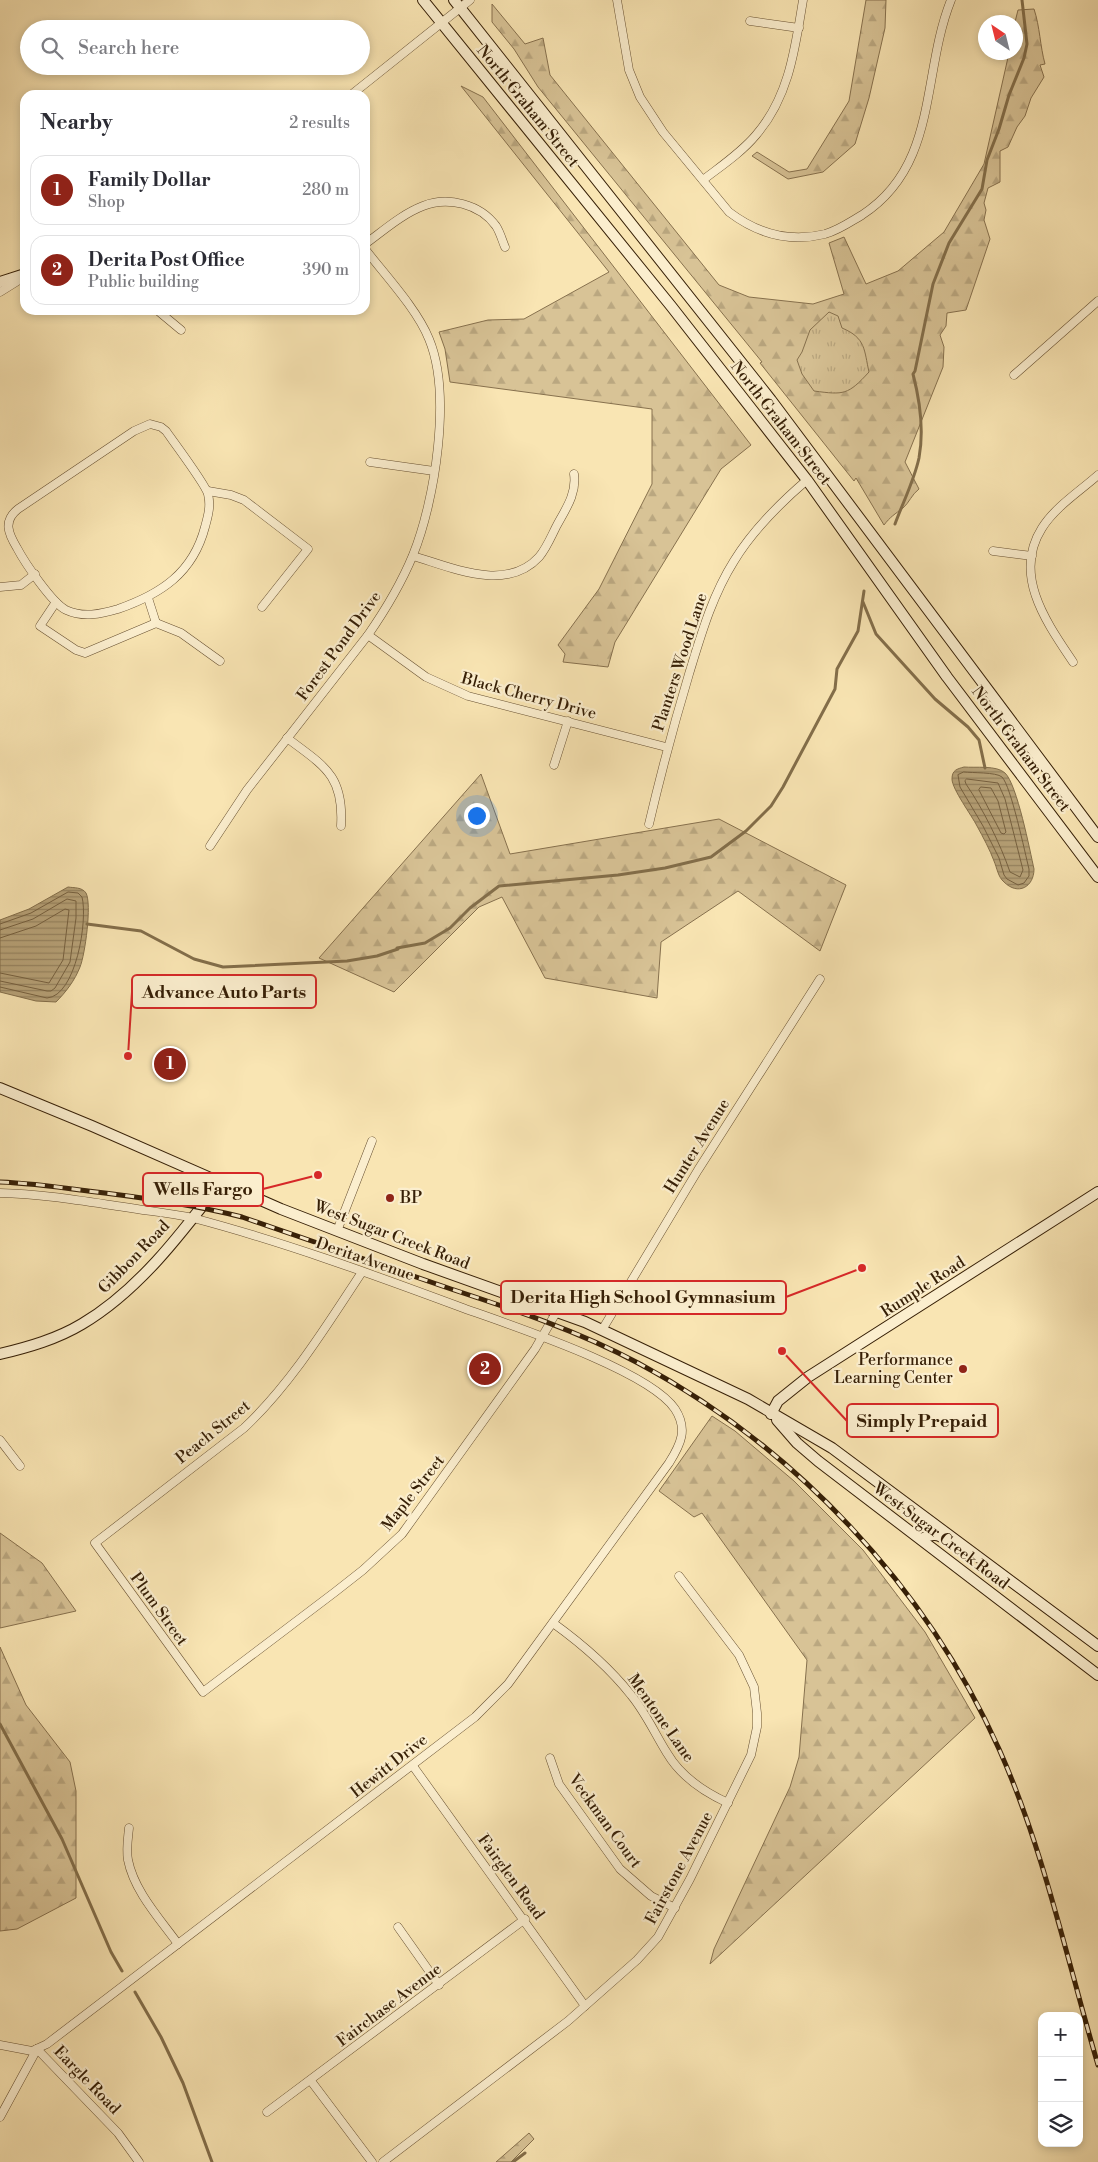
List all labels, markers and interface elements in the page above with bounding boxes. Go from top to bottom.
north arrow [978,15,1023,60]
search box [20,20,370,75]
icon: search [38,34,66,62]
text: Search here [78,36,179,60]
street label: North Graham Street [472,41,584,172]
text: Nearby [40,110,113,136]
text: 2 results [289,113,350,133]
text: Family Dollar [88,168,211,192]
text: 1 [53,180,61,200]
text: 280 m [302,180,349,200]
text: Shop [88,192,125,212]
text: Derita Post Office [88,248,245,272]
text: 2 [52,260,62,280]
text: 390 m [303,260,349,280]
text: Public building [88,272,199,292]
street label: North Graham Street [726,357,836,489]
street label: Forest Pond Drive [292,587,386,705]
street label: Planters Wood Lane [648,590,712,734]
street label: Black Cherry Drive [458,668,599,724]
street label: North Graham Street [967,682,1075,816]
your location [464,803,490,829]
callout: Advance Auto Parts [132,975,316,1008]
text: Advance Auto Parts [141,981,307,1004]
pin: 1 [154,1045,186,1083]
street label: Hunter Avenue [660,1095,734,1197]
callout: Wells Fargo [143,1173,263,1206]
text: Wells Fargo [152,1178,253,1201]
place label: BP [399,1188,422,1208]
marker: BP [384,1192,396,1204]
street label: West Sugar Creek Road [310,1196,473,1274]
street label: Gibbon Road [94,1216,174,1298]
street label: Derita Avenue [313,1233,417,1285]
street label: Rumple Road [877,1252,969,1322]
callout: Derita High School Gymnasium [501,1281,786,1314]
text: Derita High School Gymnasium [510,1286,776,1309]
pin: 2 [469,1350,501,1388]
place label: Performance Learning Center [834,1350,953,1388]
marker: Performance Learning Center [957,1363,969,1375]
street label: Peach Street [172,1396,255,1468]
callout: Simply Prepaid [847,1404,998,1437]
text: Simply Prepaid [856,1410,988,1433]
street label: Maple Street [377,1451,449,1535]
street label: West Sugar Creek Road [868,1478,1013,1594]
street label: Plum Street [126,1569,192,1650]
street label: Mentone Lane [623,1670,699,1766]
street label: Hewitt Drive [346,1730,432,1802]
street label: Veckman Court [564,1769,646,1872]
street label: Fairstone Avenue [641,1808,717,1928]
street label: Fairglen Road [473,1830,549,1924]
street label: Fairchase Avenue [333,1959,445,2051]
map controls [1038,2012,1083,2147]
button: + [1038,2012,1083,2057]
street label: Eargle Road [49,2042,125,2118]
button: − [1038,2057,1083,2102]
button: layers [1038,2102,1083,2147]

